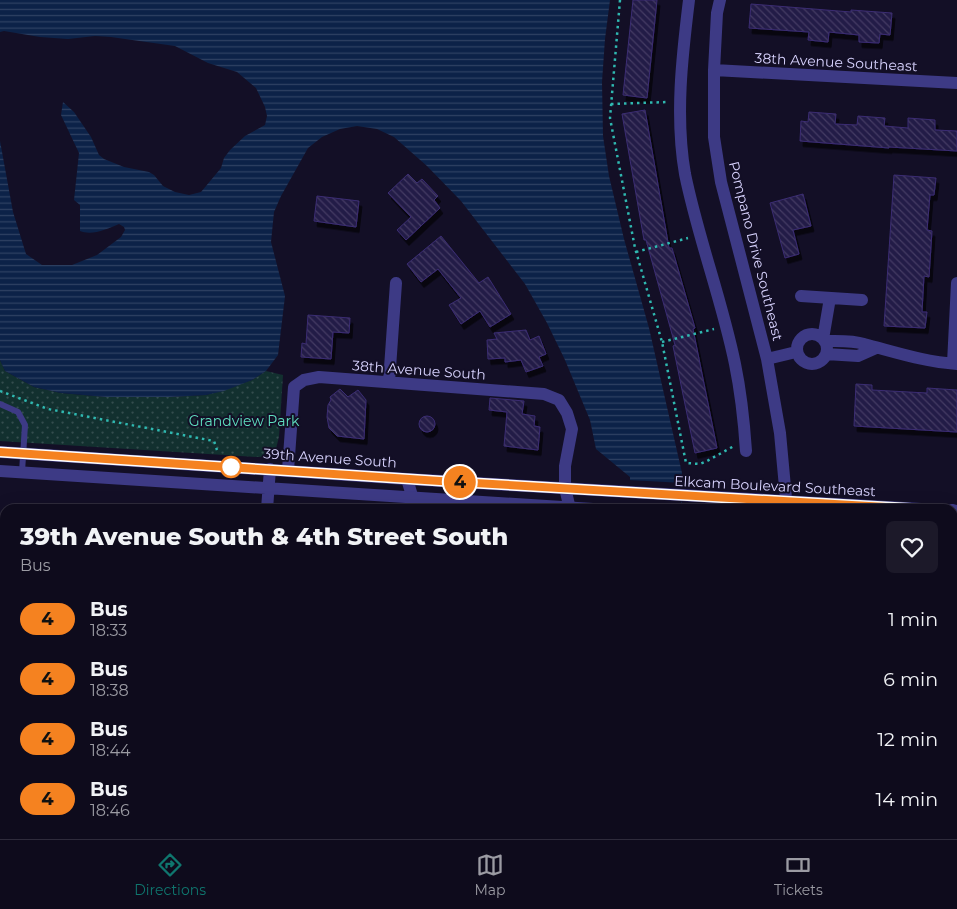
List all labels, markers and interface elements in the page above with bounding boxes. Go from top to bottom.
street label: 38th Avenue Southeast [754,49,918,75]
street label: Pompano Drive Southeast [725,159,787,343]
street label: 38th Avenue South [351,356,487,384]
park label: Grandview Park [189,412,300,430]
street label: 39th Avenue South [263,444,397,472]
unlabelled marker [220,456,242,478]
line badge: 4 [444,466,476,498]
text: 4 [454,471,466,493]
street label: Elkcam Boulevard Southeast [674,472,877,500]
button: heart [886,521,938,573]
text: 39th Avenue South & 4th Street South [20,522,508,551]
text: Bus [20,556,51,575]
text: Bus [90,598,128,621]
text: 4 [41,608,54,630]
text: 1 min [888,608,938,631]
text: 18:33 [90,621,127,640]
text: Bus [90,658,128,681]
text: 4 [41,668,54,690]
text: 6 min [883,668,938,691]
text: 18:38 [90,681,129,700]
text: Bus [90,718,128,741]
text: 4 [41,728,54,750]
text: 12 min [877,728,938,751]
text: 18:44 [90,741,131,760]
text: Bus [90,778,128,801]
text: 4 [41,788,54,810]
text: 14 min [875,788,938,811]
text: 18:46 [90,801,130,820]
tab: Directions [134,851,206,899]
tab: Map [474,851,506,899]
tab: Tickets [774,851,823,899]

